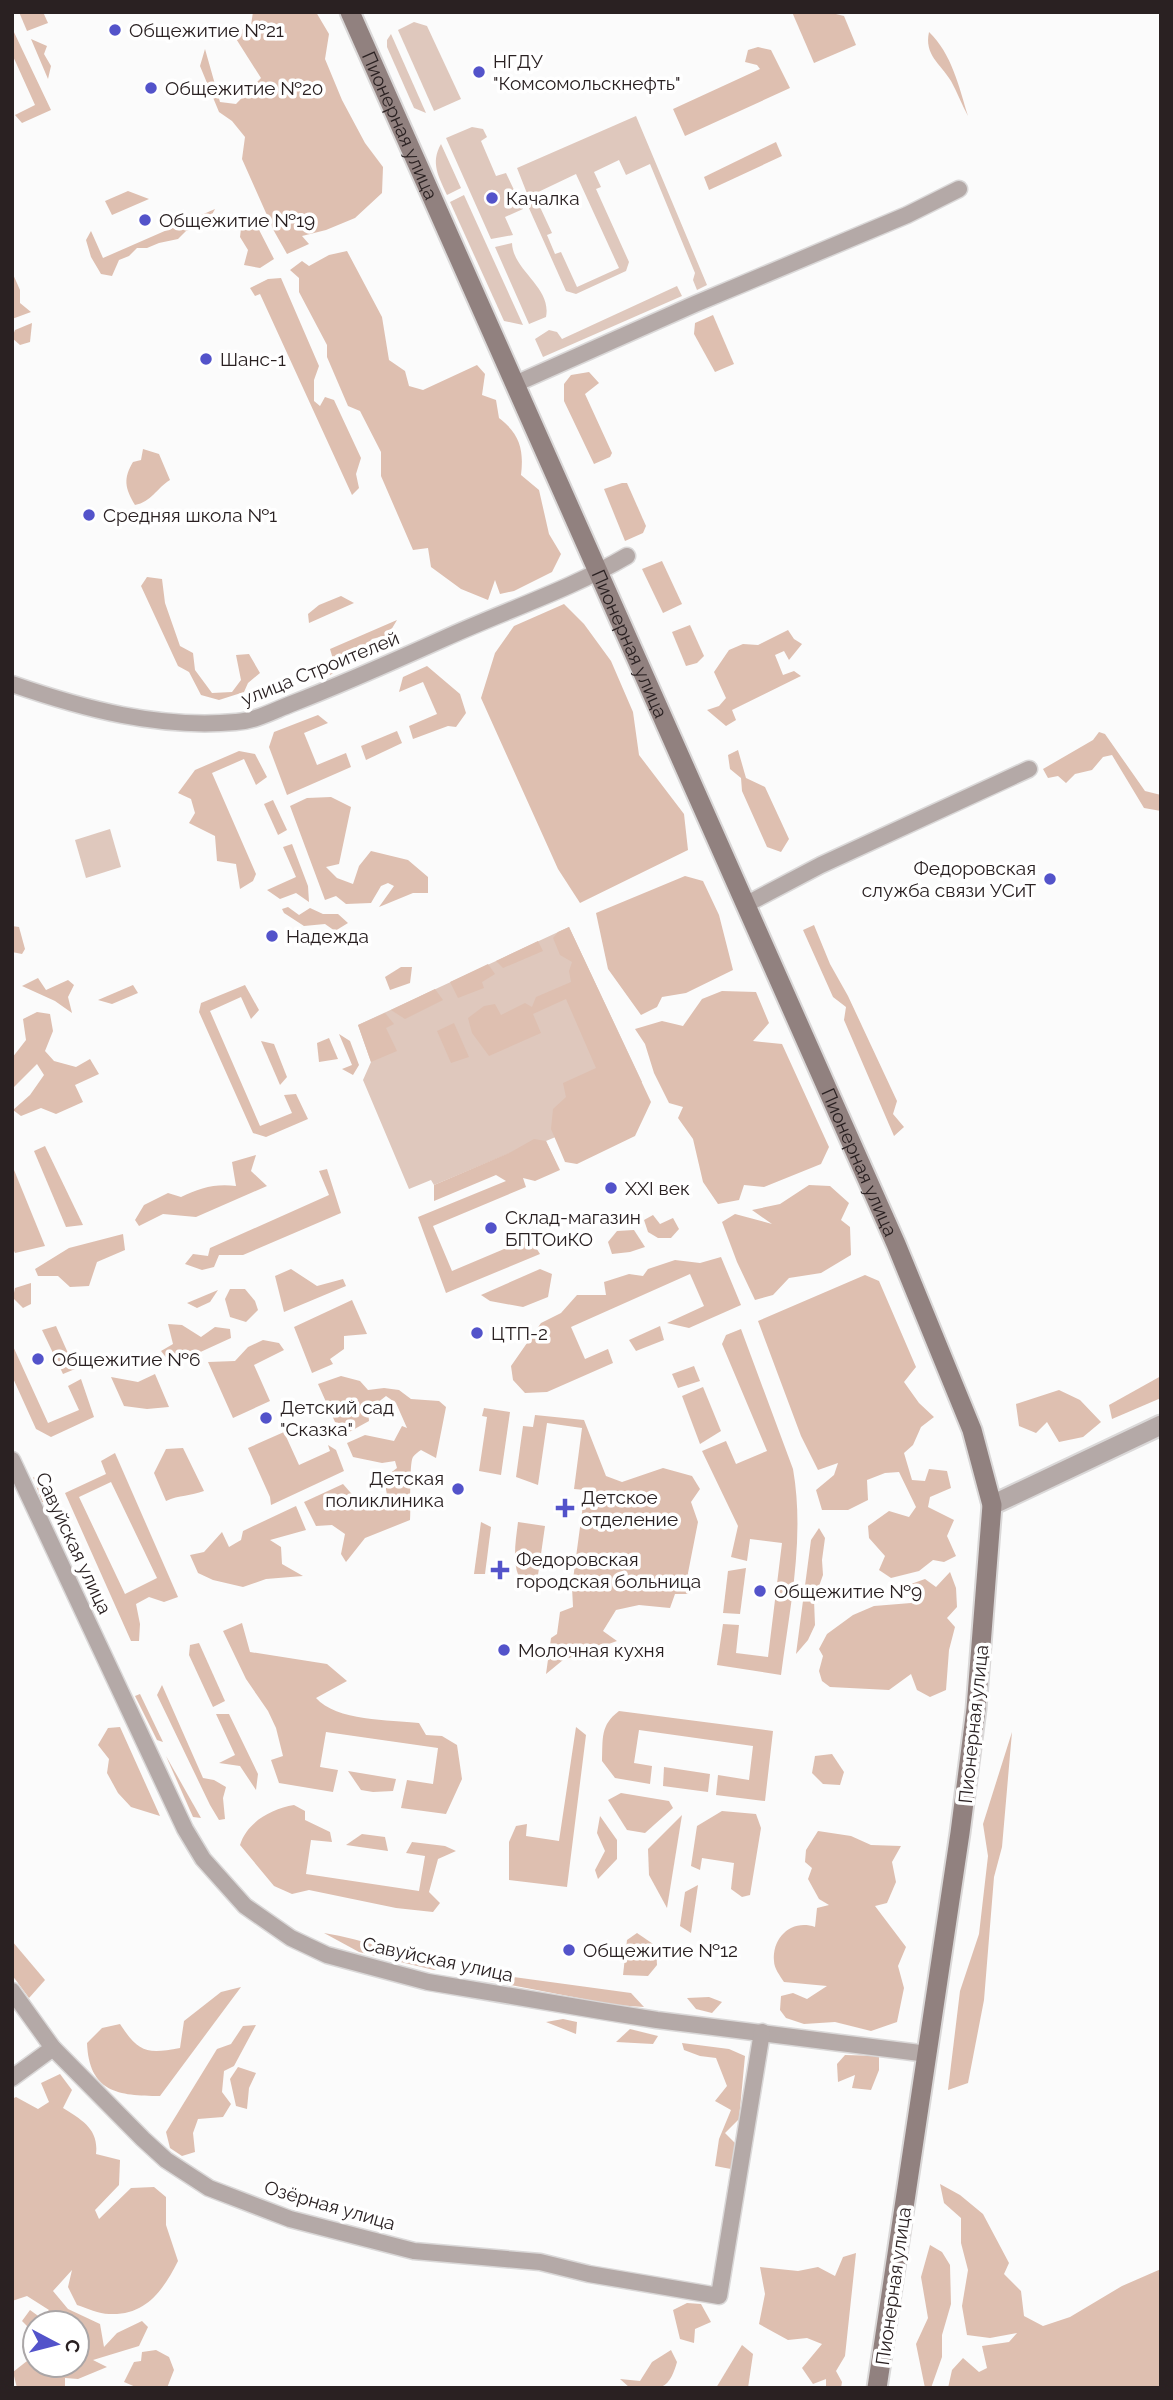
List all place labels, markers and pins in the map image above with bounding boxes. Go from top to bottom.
place label: Общежитие №21 [129,19,284,41]
marker: Общежитие №21 [107,22,123,38]
place label: НГДУ "Комсомольскнефть" [493,50,681,94]
marker: НГДУ "Комсомольскнефть" [471,64,487,80]
place label: Общежитие №20 [165,77,323,99]
marker: Общежитие №20 [143,80,159,96]
place label: Качалка [506,187,580,209]
marker: Качалка [484,190,500,206]
place label: Общежитие №19 [159,209,315,231]
marker: Общежитие №19 [137,212,153,228]
place label: Шанс-1 [220,348,286,370]
marker: Шанс-1 [198,351,214,367]
place label: Средняя школа №1 [103,504,277,526]
marker: Средняя школа №1 [81,507,97,523]
place label: Федоровская служба связи УСиТ [862,857,1036,901]
marker: Федоровская служба связи УСиТ [1042,871,1058,887]
place label: Надежда [286,925,369,947]
marker: Надежда [264,928,280,944]
place label: XXI век [625,1177,690,1199]
marker: XXI век [603,1180,619,1196]
place label: Склад-магазин БПТОиКО [505,1206,641,1250]
marker: Склад-магазин БПТОиКО [483,1220,499,1236]
place label: ЦТП-2 [491,1322,548,1344]
marker: ЦТП-2 [469,1325,485,1341]
place label: Общежитие №6 [52,1348,200,1370]
marker: Общежитие №6 [30,1351,46,1367]
place label: Детский сад "Сказка" [280,1396,394,1440]
marker: Детский сад "Сказка" [258,1410,274,1426]
place label: Детская поликлиника [325,1467,444,1511]
marker: Детская поликлиника [450,1481,466,1497]
place label: Детское отделение [581,1486,678,1530]
marker: Детское отделение [555,1498,575,1518]
place label: Федоровская городская больница [516,1548,701,1592]
marker: Федоровская городская больница [490,1560,510,1580]
place label: Общежитие №9 [774,1580,922,1602]
marker: Общежитие №9 [752,1583,768,1599]
place label: Молочная кухня [518,1639,665,1661]
marker: Молочная кухня [496,1642,512,1658]
place label: Общежитие №12 [583,1939,738,1961]
marker: Общежитие №12 [561,1942,577,1958]

